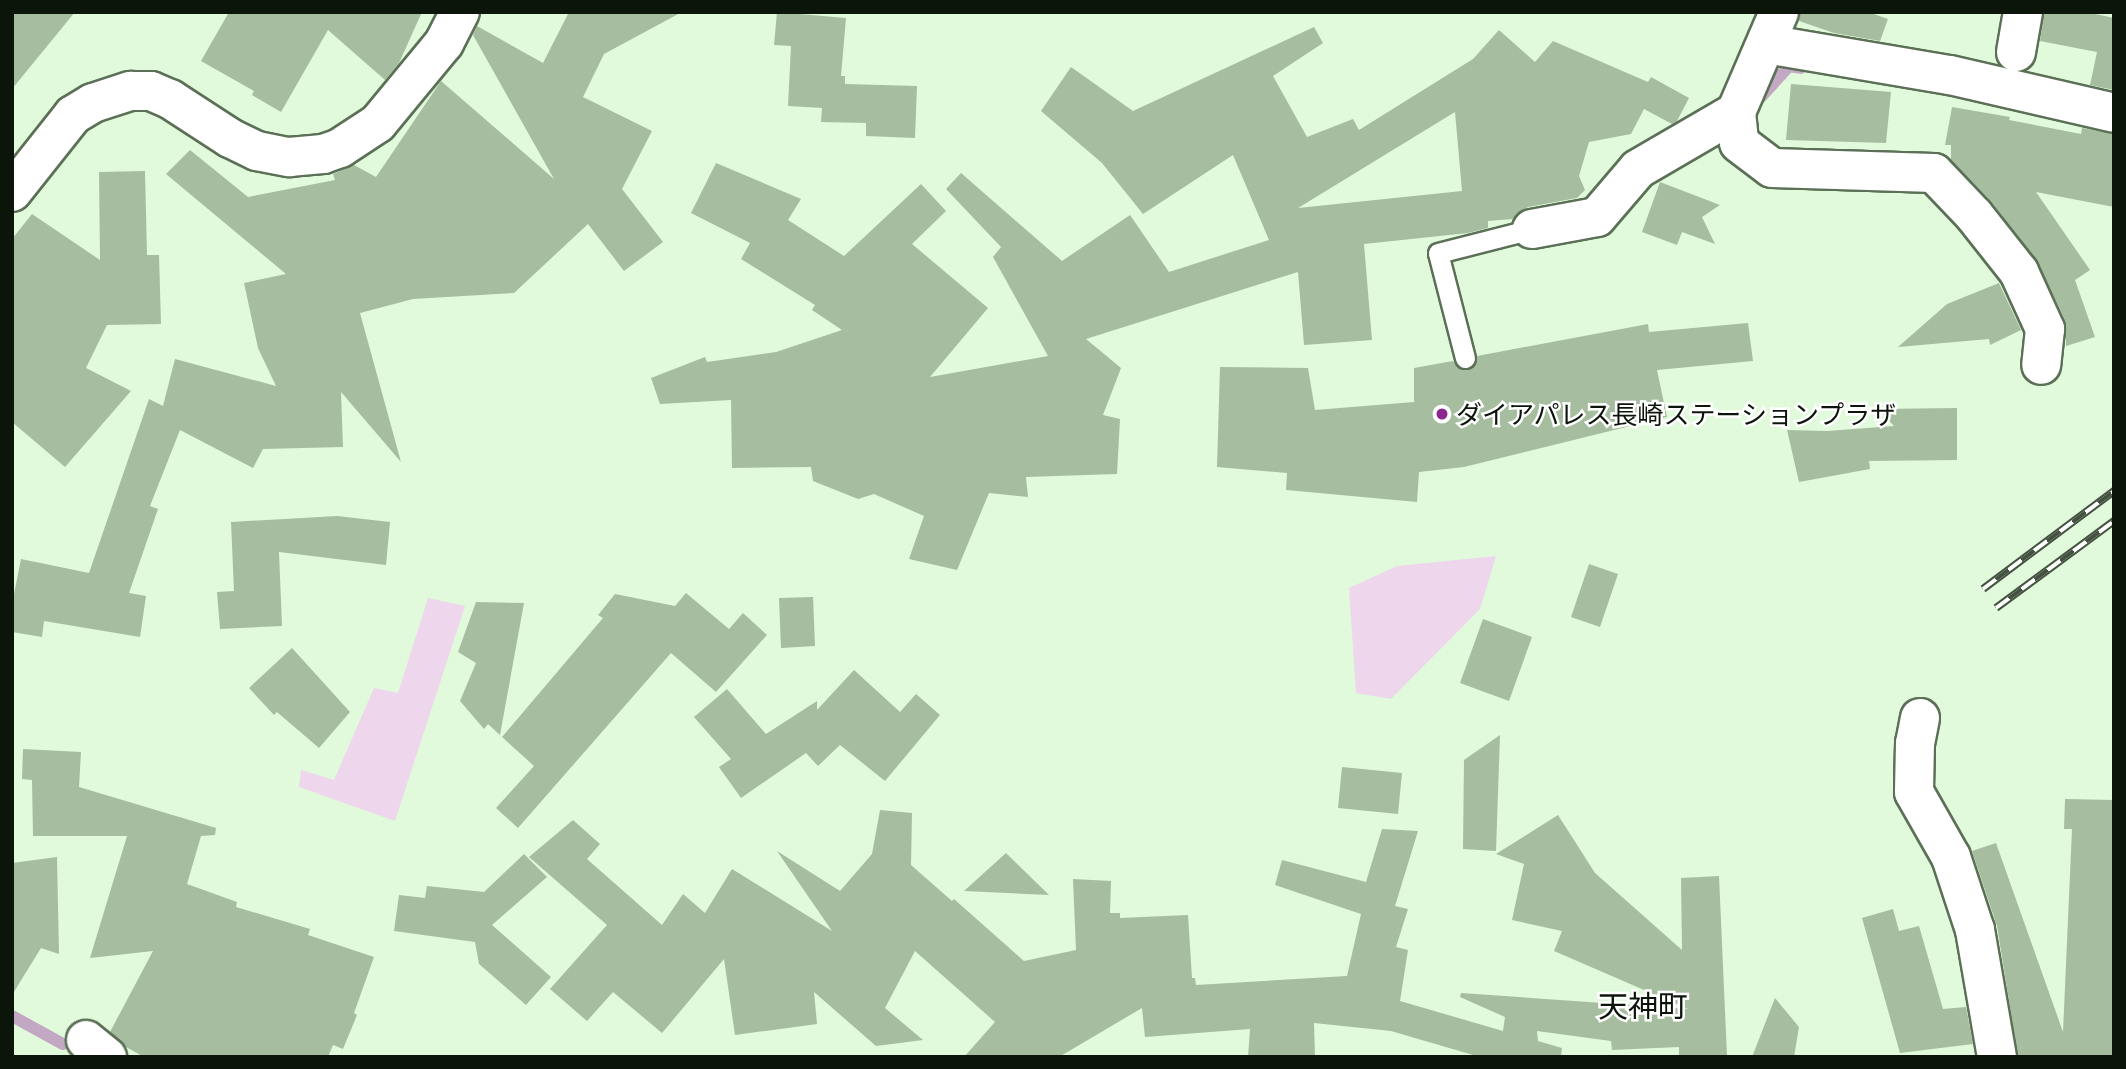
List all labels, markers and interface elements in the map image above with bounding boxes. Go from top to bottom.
place label: ダイアパレス長崎ステーションプラザ [1456,398,1898,430]
marker: ダイアパレス長崎ステーションプラザ [1434,406,1450,422]
district label: 天神町 [1598,987,1688,1023]

